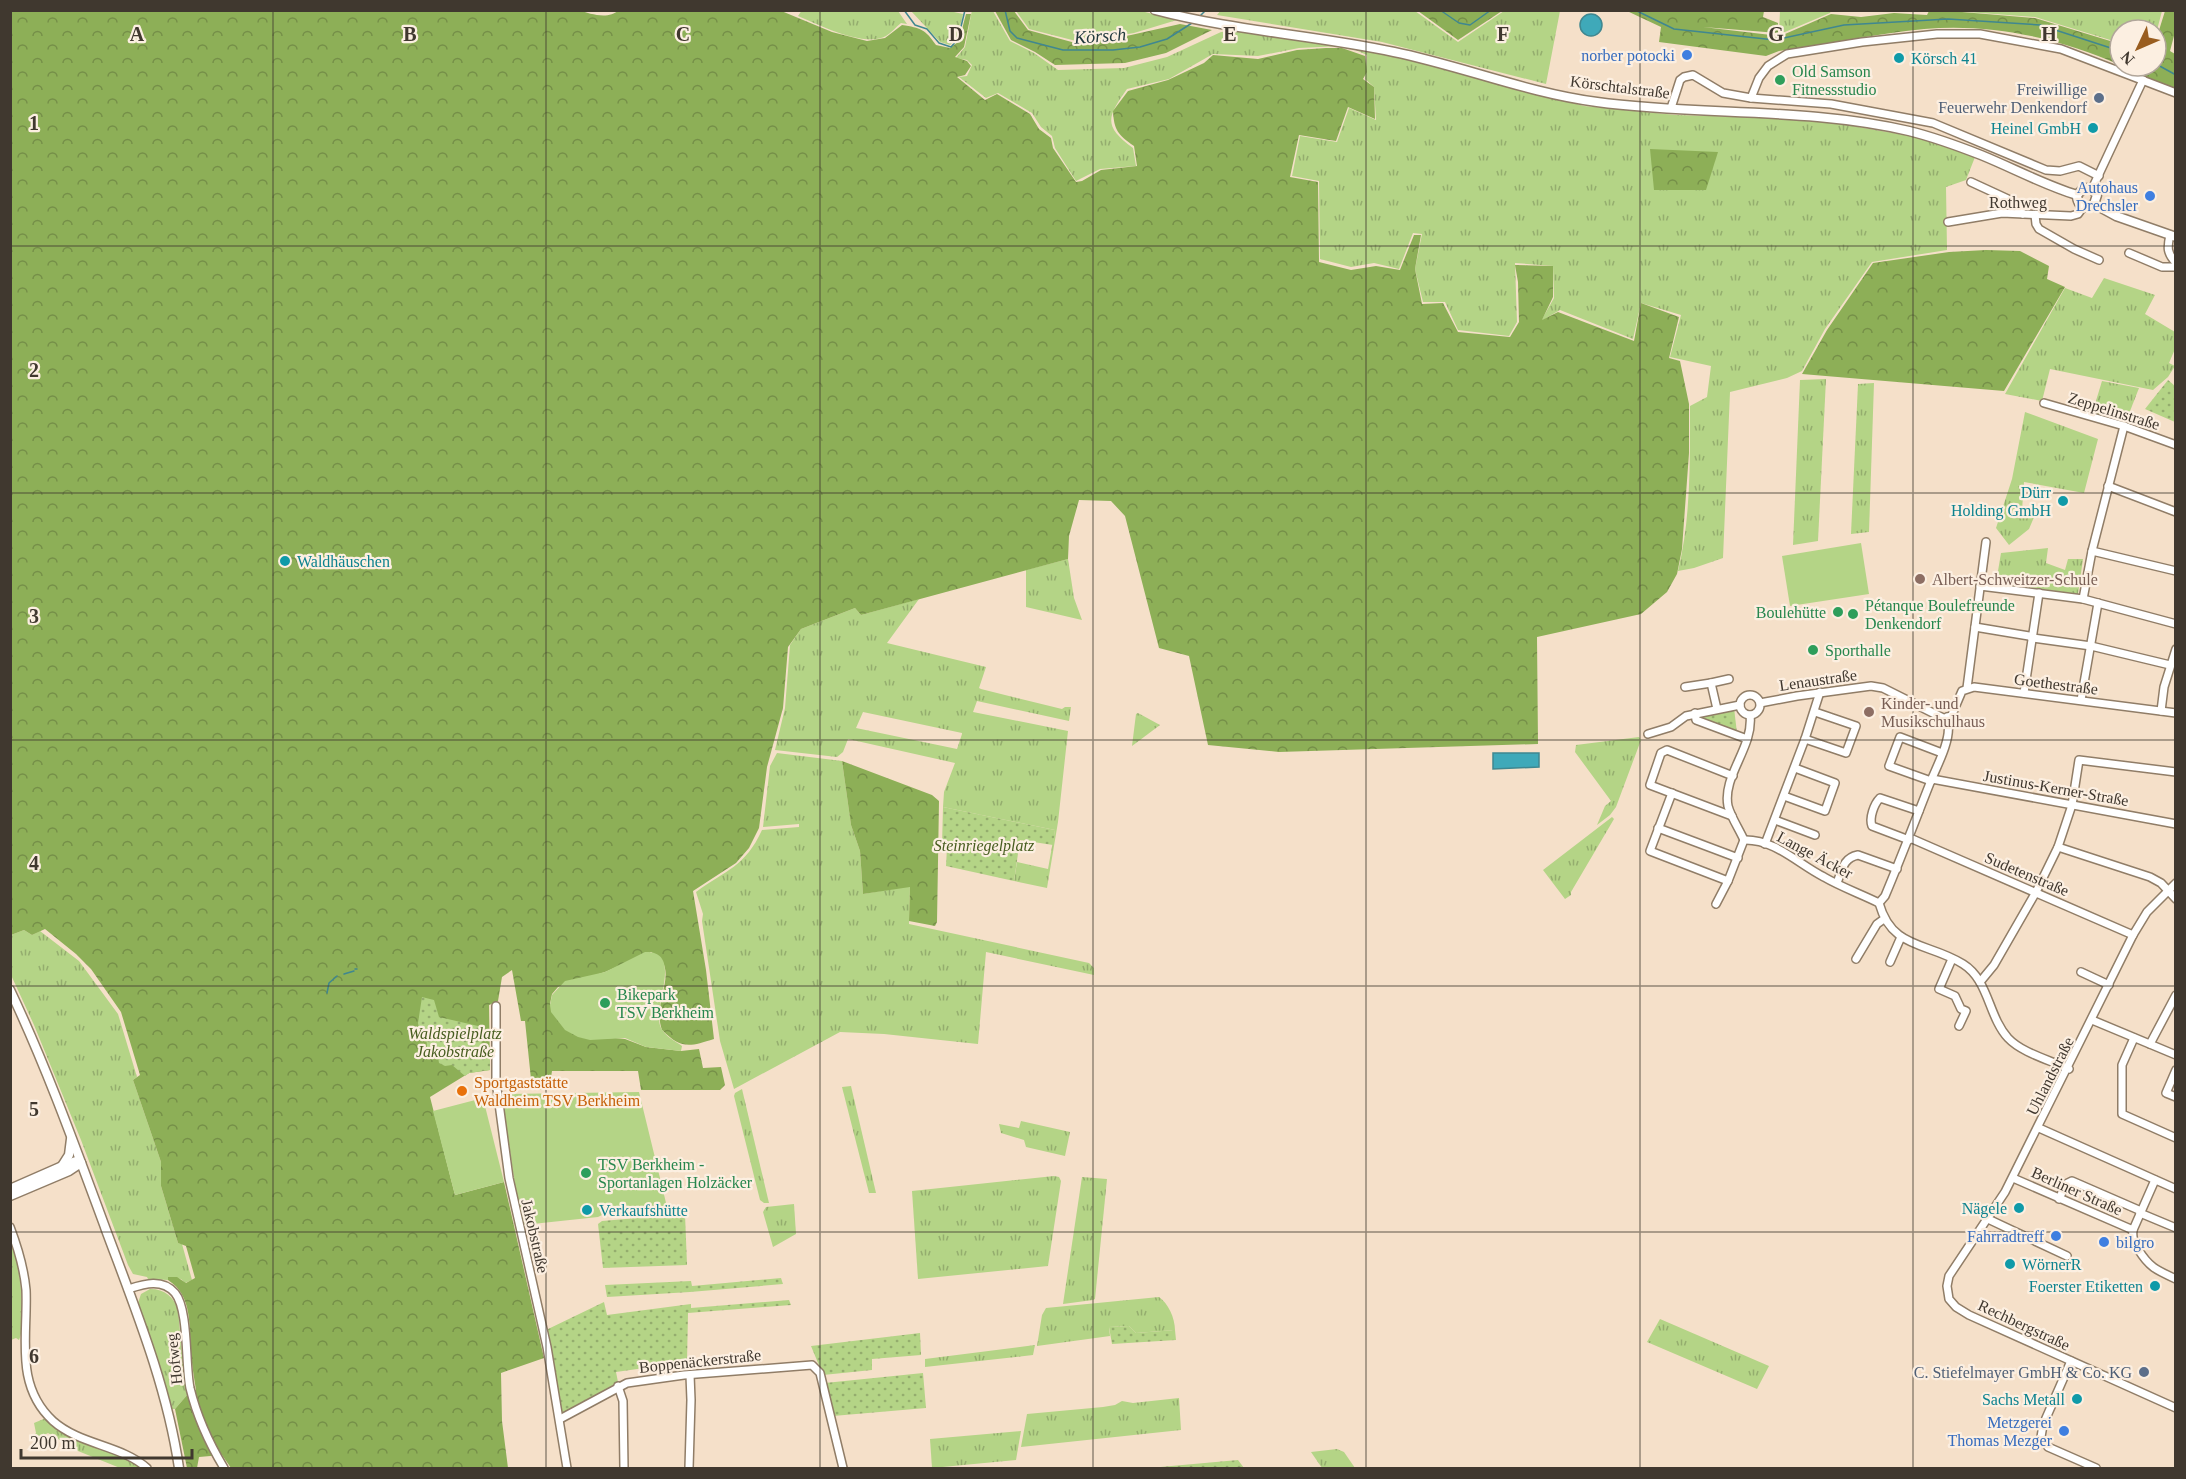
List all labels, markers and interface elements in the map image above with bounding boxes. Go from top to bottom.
north arrow [2108,18,2168,78]
text: A [130,23,145,45]
text: B [403,23,417,45]
text: C [676,23,690,45]
text: D [949,23,963,45]
text: E [1223,23,1237,45]
text: F [1497,23,1509,45]
text: G [1768,23,1784,45]
text: H [2041,23,2057,45]
water label: Körsch [1072,24,1127,48]
place label: norber potocki [1581,47,1676,65]
marker: norber potocki [1680,48,1694,62]
text: N [2117,48,2138,68]
place label: Körsch 41 [1911,50,1977,67]
marker: Körsch 41 [1892,51,1906,65]
place label: Old Samson Fitnessstudio [1792,63,1876,98]
street label: Körschtalstraße [1569,72,1671,102]
marker: Old Samson Fitnessstudio [1773,73,1787,87]
place label: Freiwillige Feuerwehr Denkendorf [1938,81,2088,116]
marker: Freiwillige Feuerwehr Denkendorf [2092,91,2106,105]
text: 1 [29,112,39,134]
place label: Heinel GmbH [1991,120,2081,137]
marker: Heinel GmbH [2086,121,2100,135]
place label: Autohaus Drechsler [2076,179,2139,214]
marker: Autohaus Drechsler [2143,189,2157,203]
street label: Rothweg [1989,194,2047,212]
text: 2 [29,359,39,381]
street label: Zeppelinstraße [2066,389,2162,434]
place label: Dürr Holding GmbH [1951,484,2052,520]
marker: Dürr Holding GmbH [2056,494,2070,508]
place label: Waldhäuschen [297,553,390,570]
marker: Waldhäuschen [278,554,292,568]
place label: Albert-Schweitzer-Schule [1932,571,2098,588]
marker: Albert-Schweitzer-Schule [1913,572,1927,586]
place label: Pétanque Boulefreunde Denkendorf [1865,597,2015,632]
place label: Boulehütte [1756,604,1826,621]
text: 3 [29,605,39,627]
marker: Boulehütte [1831,605,1845,619]
marker: Pétanque Boulefreunde Denkendorf [1846,607,1860,621]
place label: Sporthalle [1825,642,1891,660]
marker: Sporthalle [1806,643,1820,657]
street label: Lenaustraße [1778,666,1858,694]
street label: Goethestraße [2013,670,2099,698]
place label: Kinder- und Musikschulhaus [1881,695,1985,730]
marker: Kinder- und Musikschulhaus [1862,705,1876,719]
street label: Justinus-Kerner-Straße [1982,767,2130,809]
street label: Lange Äcker [1774,828,1856,883]
park label: Steinriegelplatz [934,837,1035,855]
street label: Sudetenstraße [1982,849,2072,899]
text: 4 [29,852,39,874]
place label: Bikepark TSV Berkheim [617,986,715,1021]
marker: Bikepark TSV Berkheim [598,996,612,1010]
park label: Waldspielplatz Jakobstraße [408,1025,503,1060]
street label: Uhlandstraße [2023,1034,2077,1118]
place label: Sportgaststätte Waldheim TSV Berkheim [474,1074,641,1109]
marker: Sportgaststätte Waldheim TSV Berkheim [455,1084,469,1098]
text: 5 [29,1098,39,1120]
place label: TSV Berkheim - Sportanlagen Holzäcker [598,1156,753,1192]
street label: Berliner Straße [2029,1163,2125,1219]
marker: TSV Berkheim - Sportanlagen Holzäcker [579,1166,593,1180]
street label: Jakobstraße [518,1197,552,1275]
place label: Nägele [1962,1200,2007,1218]
marker: Nägele [2012,1201,2026,1215]
place label: Verkaufshütte [599,1202,688,1219]
marker: Verkaufshütte [580,1203,594,1217]
place label: Fahrradtreff [1967,1228,2045,1245]
marker: Fahrradtreff [2049,1229,2063,1243]
place label: bilgro [2116,1234,2154,1252]
marker: bilgro [2097,1235,2111,1249]
place label: WörnerR [2022,1256,2082,1273]
marker: WörnerR [2003,1257,2017,1271]
place label: Foerster Etiketten [2029,1278,2143,1295]
marker: Foerster Etiketten [2148,1279,2162,1293]
street label: Rechbergstraße [1975,1296,2073,1355]
street label: Hofweg [163,1332,186,1386]
text: 6 [29,1345,39,1367]
street label: Boppenäckerstraße [638,1346,762,1377]
place label: C. Stiefelmayer GmbH & Co. KG [1914,1364,2132,1382]
marker: C. Stiefelmayer GmbH & Co. KG [2137,1365,2151,1379]
place label: Sachs Metall [1982,1391,2066,1408]
marker: Sachs Metall [2070,1392,2084,1406]
place label: Metzgerei Thomas Mezger [1948,1414,2053,1450]
scale bar [21,1422,192,1460]
marker: Metzgerei Thomas Mezger [2057,1424,2071,1438]
text: 200 m [30,1433,76,1453]

